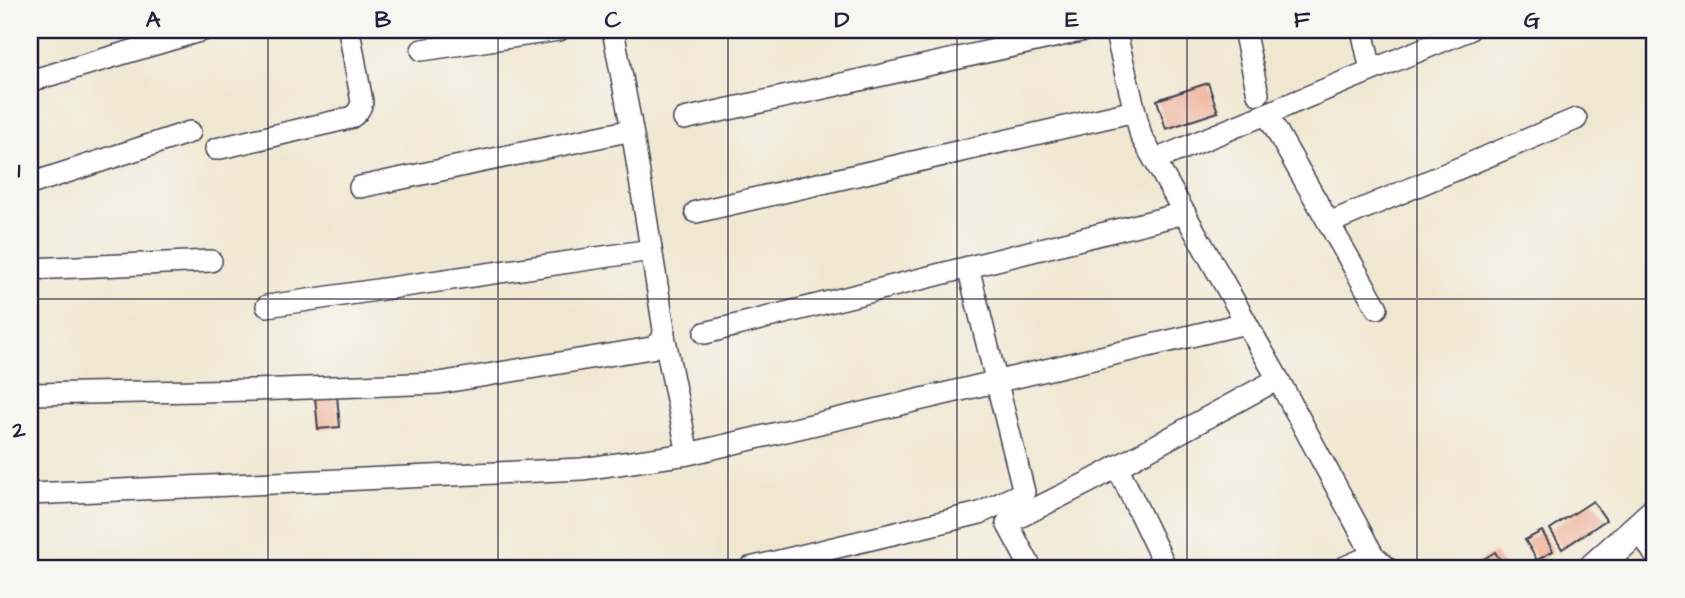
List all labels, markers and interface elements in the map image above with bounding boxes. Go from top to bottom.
text: A [146,4,161,36]
text: B [375,4,392,36]
text: C [605,4,622,36]
text: D [835,4,850,36]
text: E [1065,4,1079,36]
text: F [1294,4,1311,36]
text: G [1524,4,1540,36]
text: 1 [18,154,21,186]
text: 2 [11,414,26,446]

